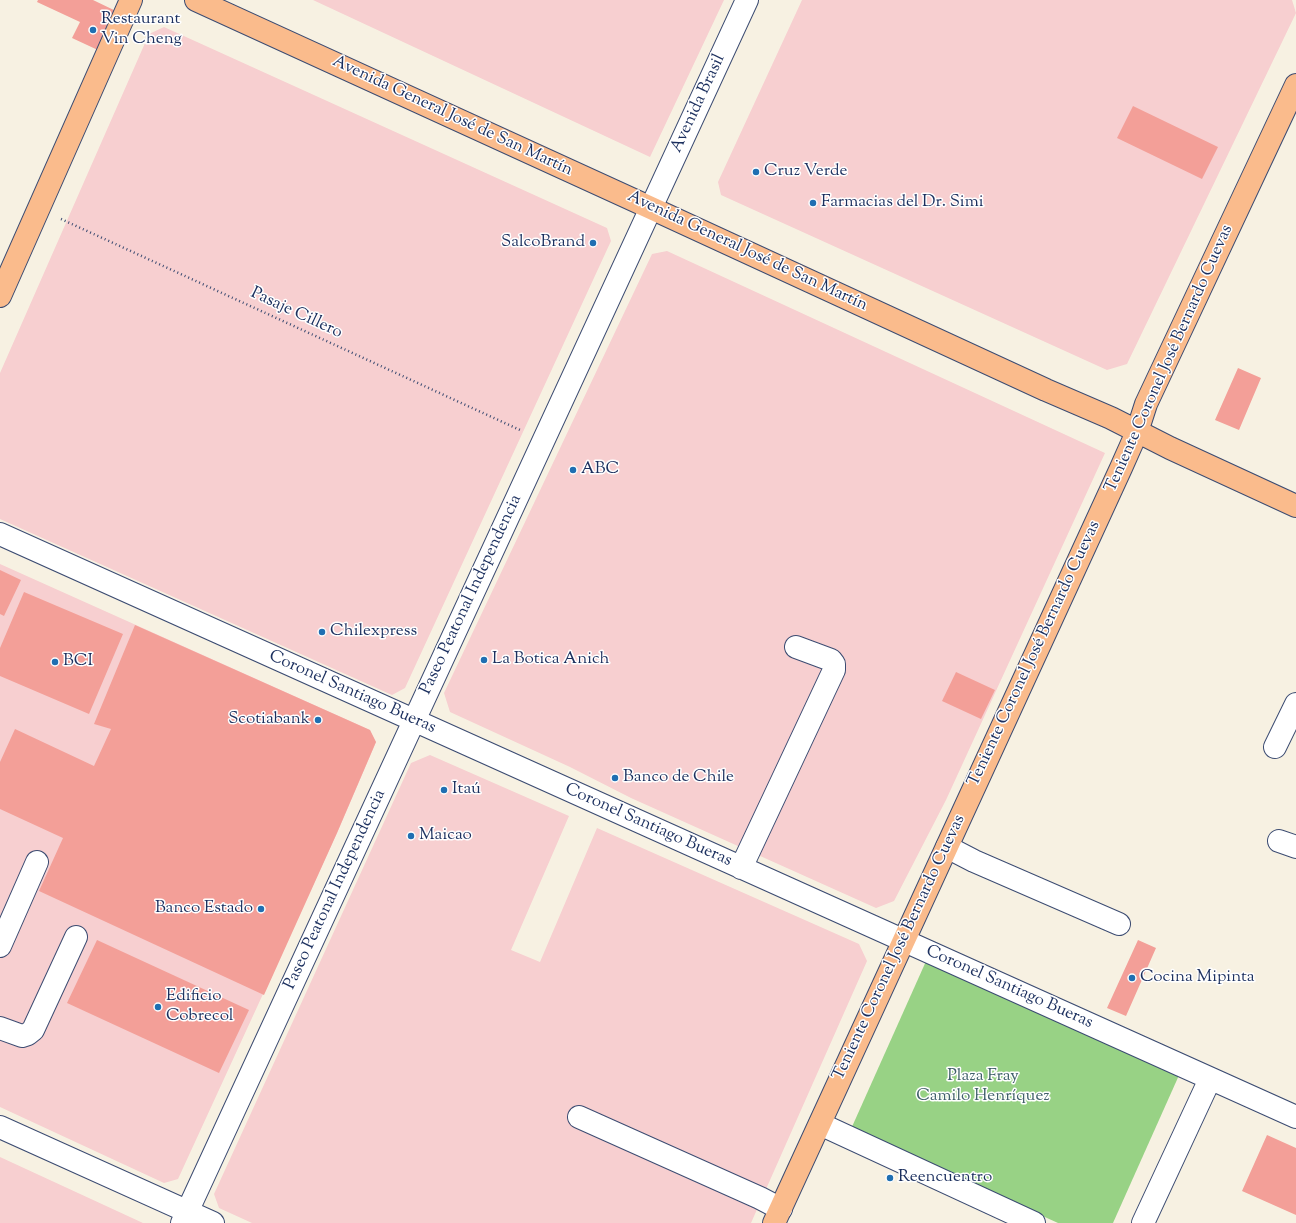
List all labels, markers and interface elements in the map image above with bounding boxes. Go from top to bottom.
place label: Restaurant Vin Cheng [101,10,182,50]
marker: Restaurant Vin Cheng [88,25,98,35]
street label: Avenida General José de San Martín [329,52,575,182]
street label: Avenida Brasil [667,52,731,156]
place label: Cruz Verde [764,162,847,182]
marker: Cruz Verde [751,167,761,177]
street label: Avenida General José de San Martín [624,187,870,317]
place label: Farmacias del Dr. Simi [821,193,984,213]
marker: Farmacias del Dr. Simi [808,198,818,208]
street label: Teniente Coronel José Bernardo Cuevas [1102,222,1238,496]
place label: SalcoBrand [501,233,585,253]
marker: SalcoBrand [588,238,598,248]
street label: Pasaje Cillero [247,284,345,344]
place label: ABC [581,460,619,480]
marker: ABC [568,465,578,475]
street label: Paseo Peatonal Independencia [417,492,527,698]
street label: Teniente Coronel José Bernardo Cuevas [964,518,1106,790]
place label: Chilexpress [330,622,417,642]
marker: Chilexpress [317,627,327,637]
street label: Coronel Santiago Bueras [265,647,439,739]
place label: La Botica Anich [492,650,610,670]
place label: BCI [63,652,93,672]
marker: La Botica Anich [479,655,489,665]
marker: BCI [50,657,60,667]
place label: Scotiabank [228,710,310,730]
marker: Scotiabank [313,715,323,725]
place label: Banco de Chile [623,768,734,788]
marker: Banco de Chile [610,773,620,783]
place label: Itaú [452,780,481,800]
street label: Coronel Santiago Bueras [561,780,735,872]
marker: Itaú [439,785,449,795]
street label: Paseo Peatonal Independencia [281,787,391,993]
street label: Teniente Coronel José Bernardo Cuevas [829,812,971,1084]
place label: Maicao [419,826,472,846]
marker: Maicao [406,831,416,841]
place label: Banco Estado [155,899,253,919]
marker: Banco Estado [256,904,266,914]
street label: Coronel Santiago Bueras [922,942,1096,1034]
place label: Cocina Mipinta [1140,968,1255,988]
marker: Cocina Mipinta [1127,973,1137,983]
place label: Edificio Cobrecol [166,987,234,1027]
marker: Edificio Cobrecol [153,1002,163,1012]
park label: Plaza Fray Camilo Henríquez [916,1067,1050,1107]
place label: Reencuentro [898,1168,992,1188]
marker: Reencuentro [885,1173,895,1183]

